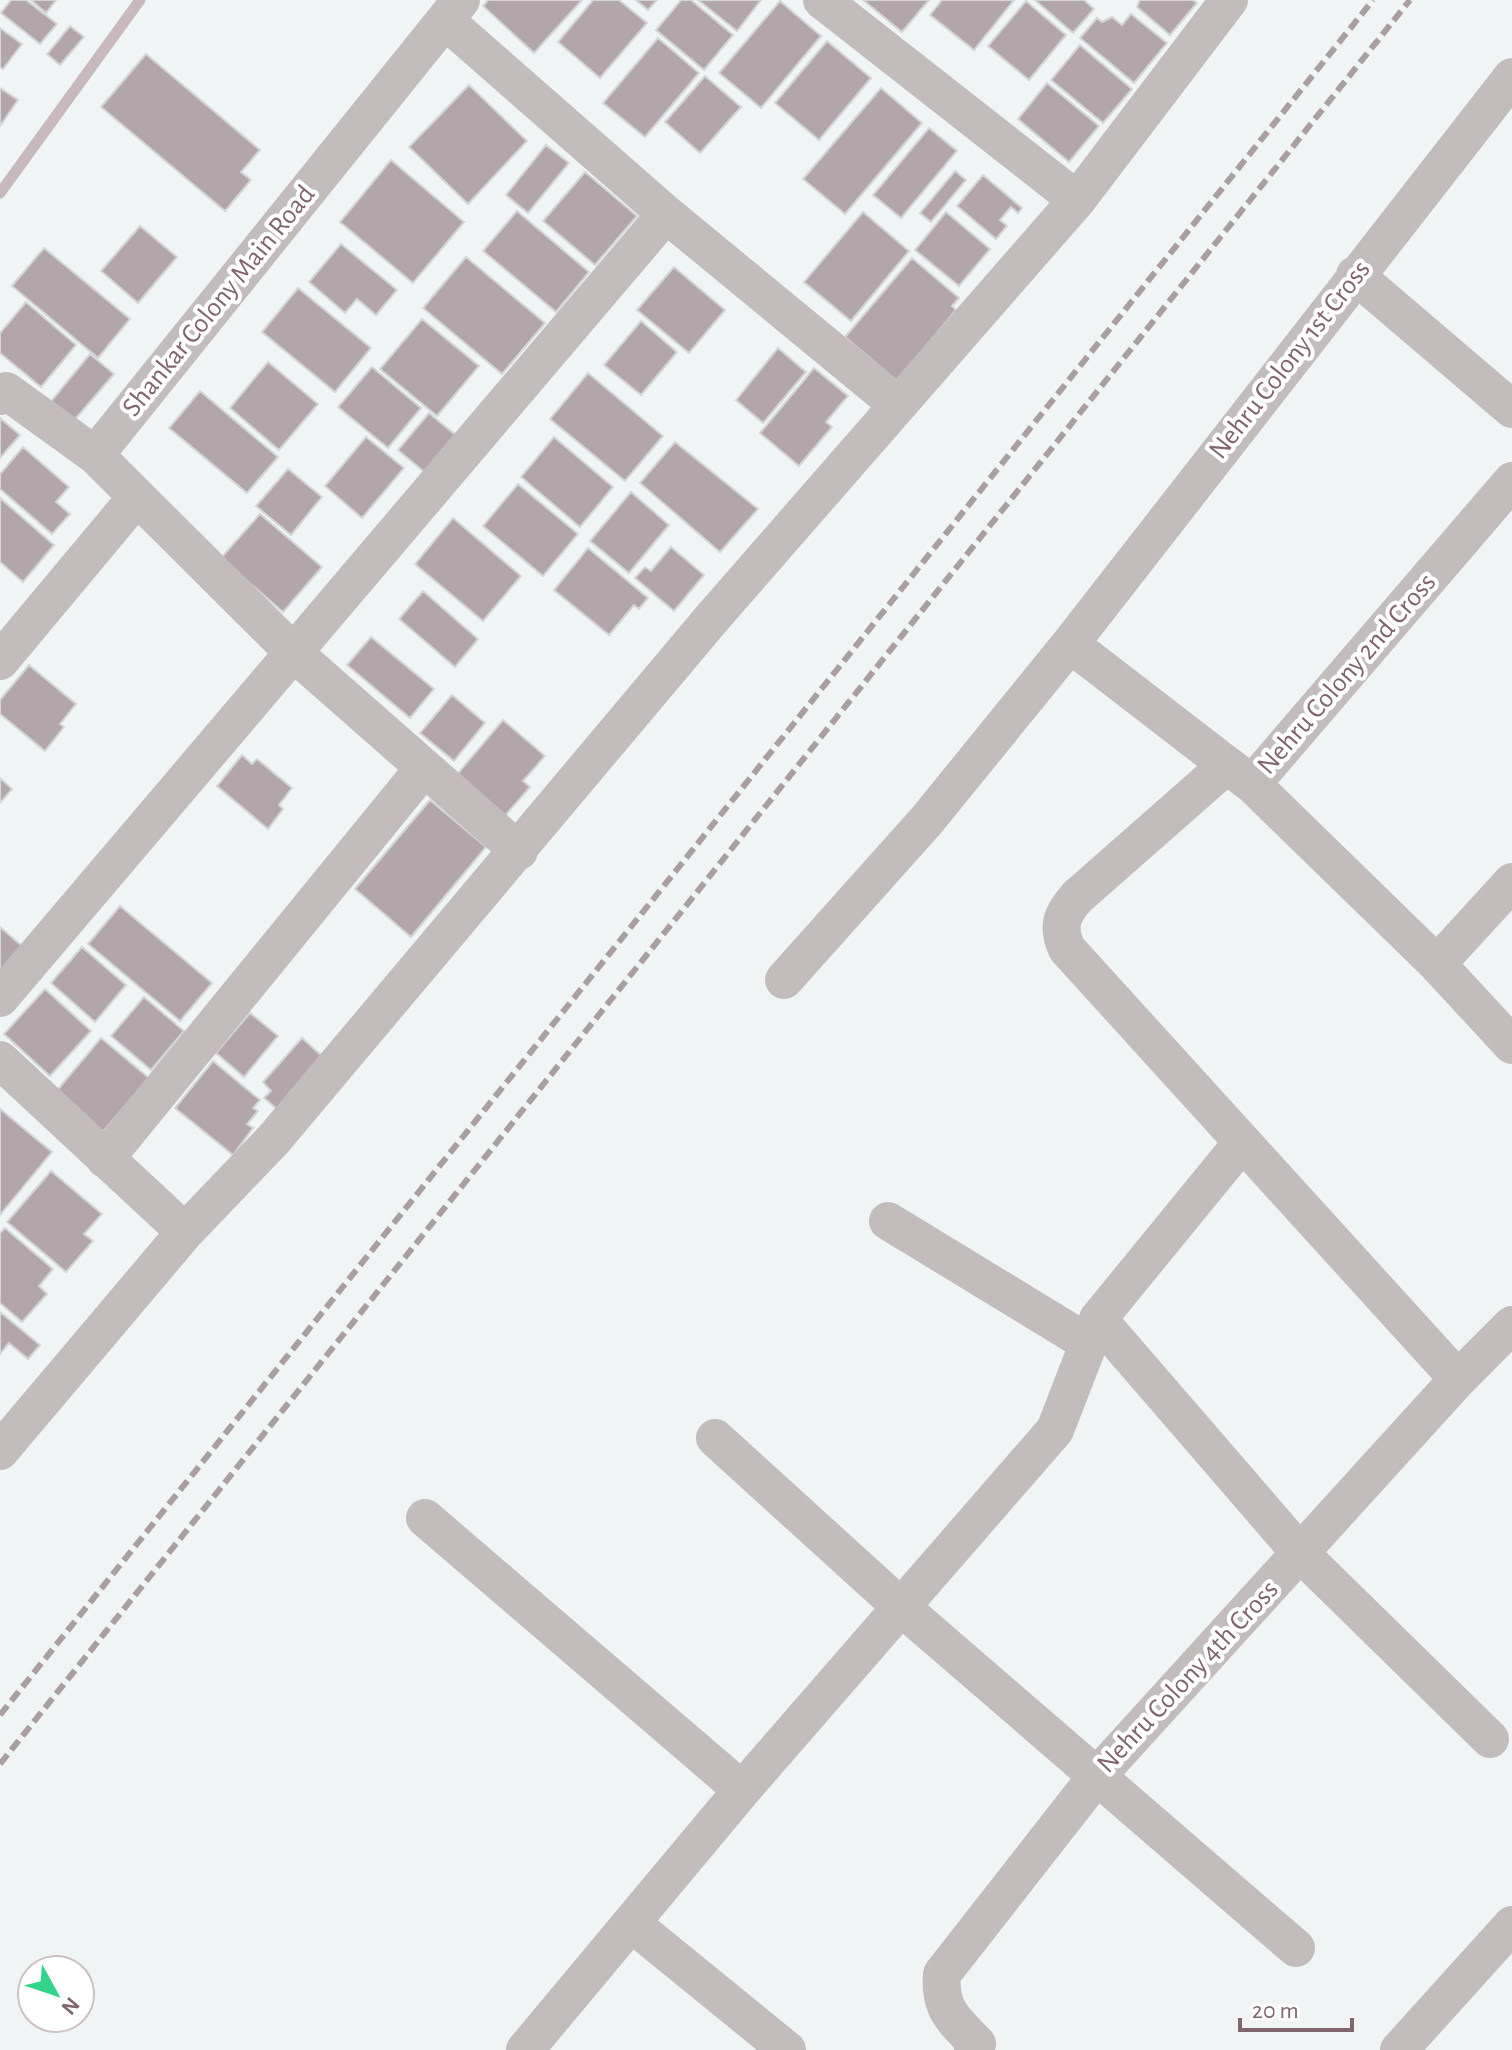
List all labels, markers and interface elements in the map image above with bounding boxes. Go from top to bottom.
street label: Shankar Colony Main Road [117,180,321,422]
street label: Nehru Colony 1st Cross [1204,255,1376,465]
street label: Nehru Colony 2nd Cross [1252,568,1442,780]
street label: Nehru Colony 4th Cross [1092,1576,1284,1778]
north arrow [16,1954,96,2034]
scale bar [1240,1982,1352,2032]
text: N [57,1993,84,2019]
text: 20 m [1252,1999,1299,2023]

